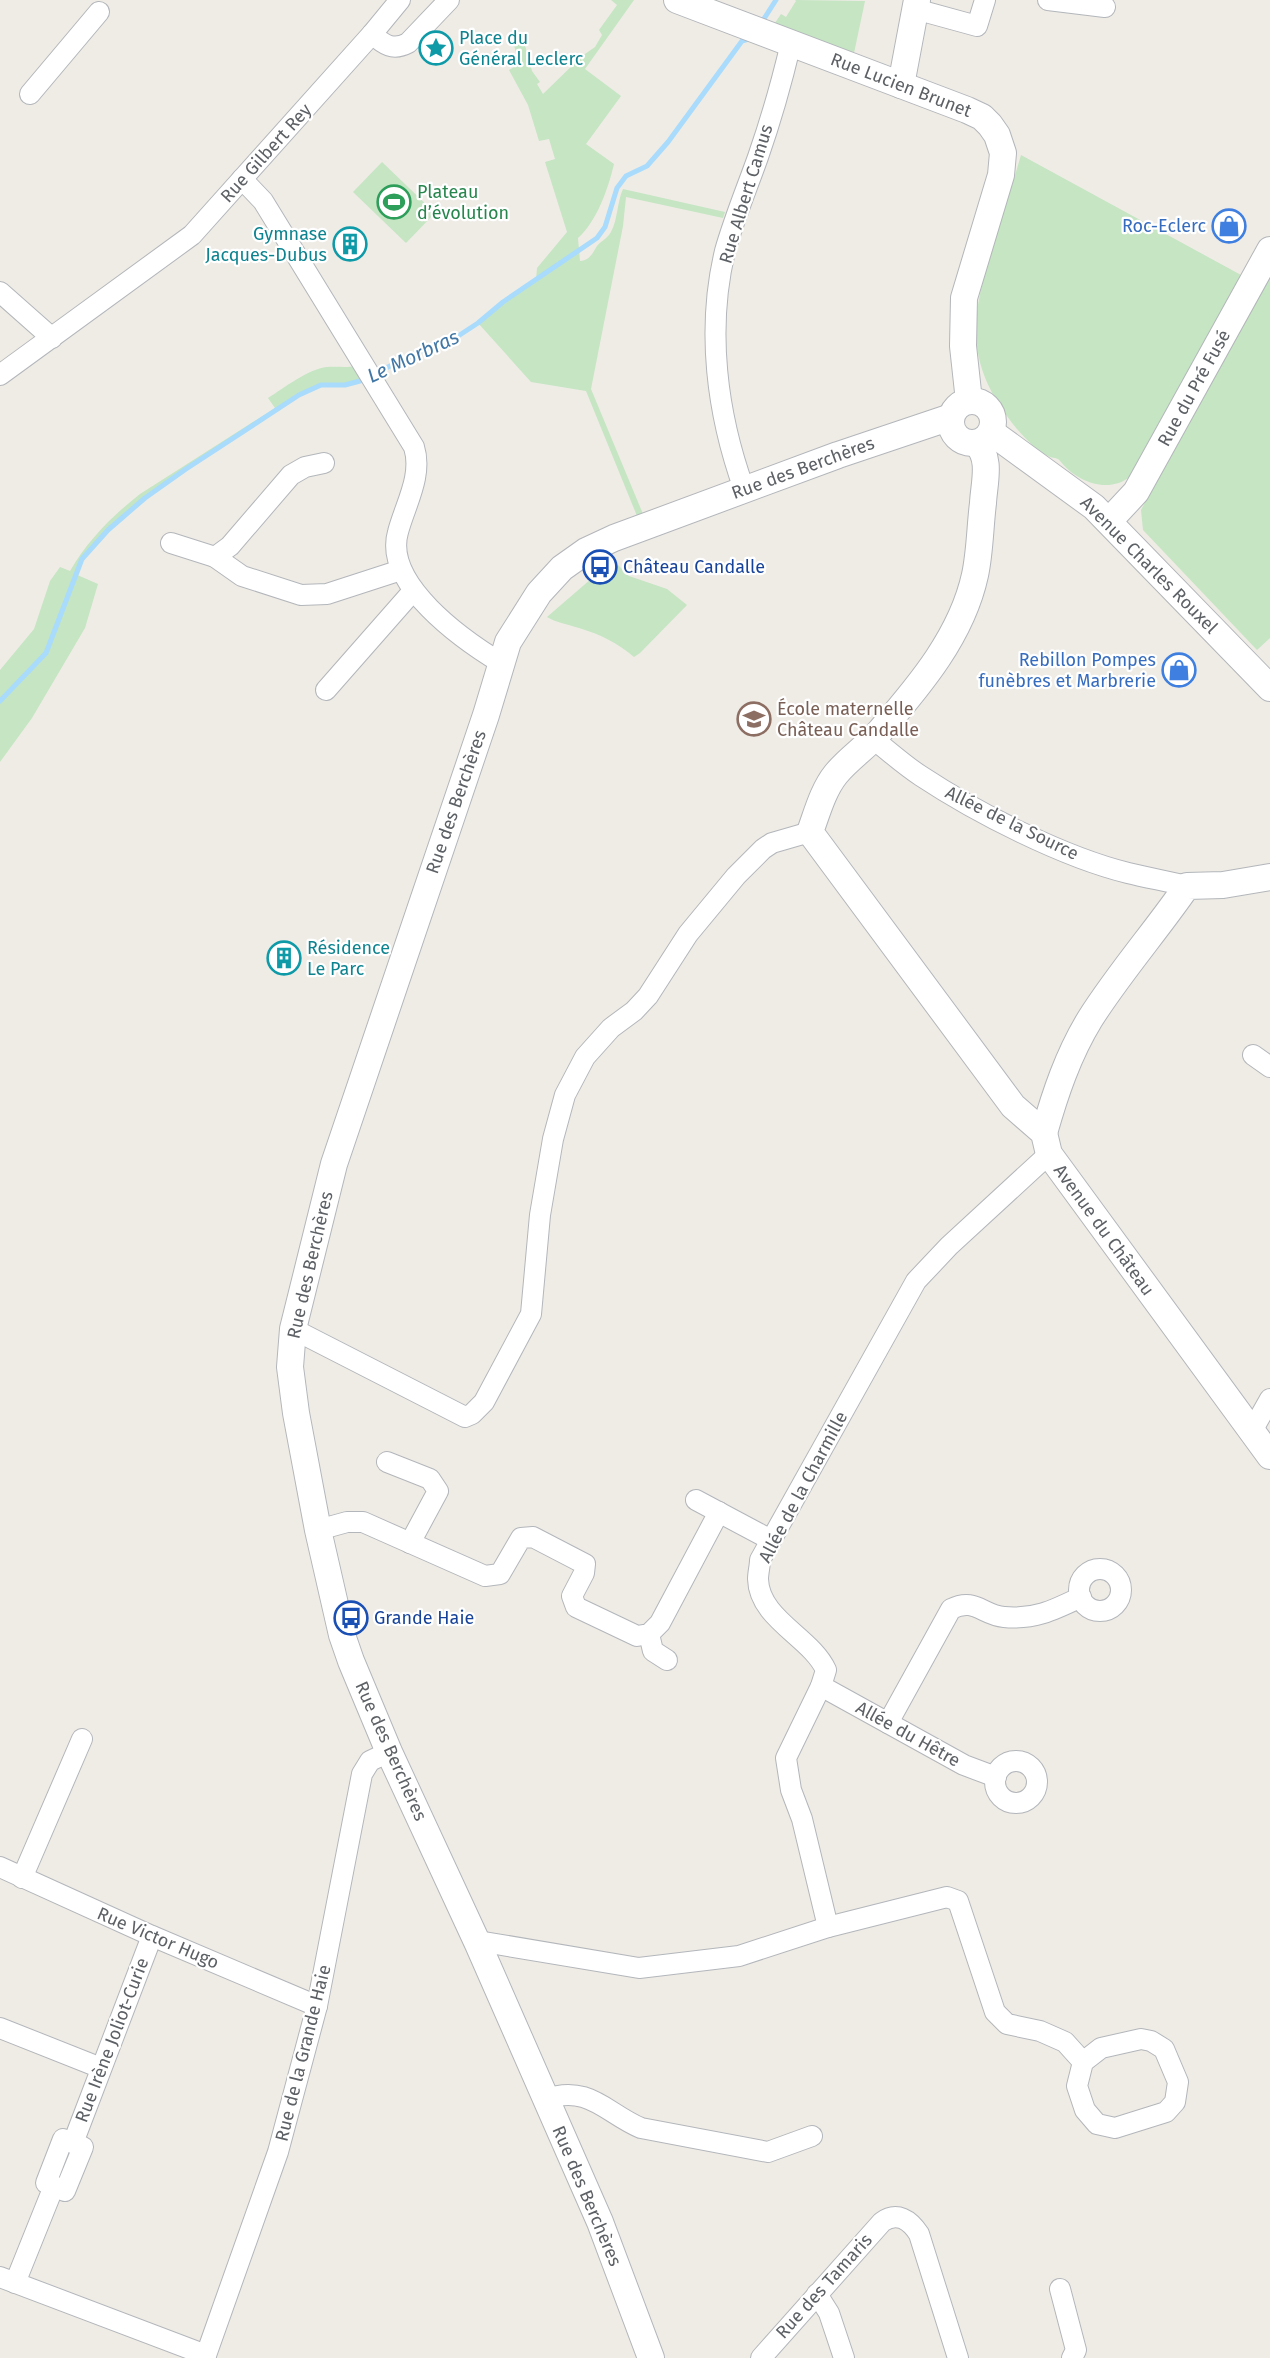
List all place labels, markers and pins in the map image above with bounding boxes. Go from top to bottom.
place label: Place du Général Leclerc [459,27,584,70]
place icon: Place du Général Leclerc [418,30,454,66]
place label: Plateau d’évolution [417,181,509,224]
sports icon: Plateau d’évolution [376,184,412,220]
shop icon: Roc-Eclerc [1211,208,1247,244]
place label: Roc-Eclerc [1122,215,1206,237]
place label: Gymnase Jacques-Dubus [205,223,327,266]
building icon: Gymnase Jacques-Dubus [332,226,368,262]
bus stop icon: Château Candalle [582,549,618,585]
place label: Château Candalle [623,556,765,578]
place label: Rebillon Pompes funèbres et Marbrerie [978,649,1156,692]
shop icon: Rebillon Pompes funèbres et Marbrerie [1161,652,1197,688]
place label: École maternelle Château Candalle [777,697,919,741]
school or university icon: École maternelle Château Candalle [736,701,772,737]
place label: Résidence Le Parc [307,937,390,980]
building icon: Résidence Le Parc [266,940,302,976]
bus stop icon: Grande Haie [333,1600,369,1636]
place label: Grande Haie [374,1607,474,1629]

